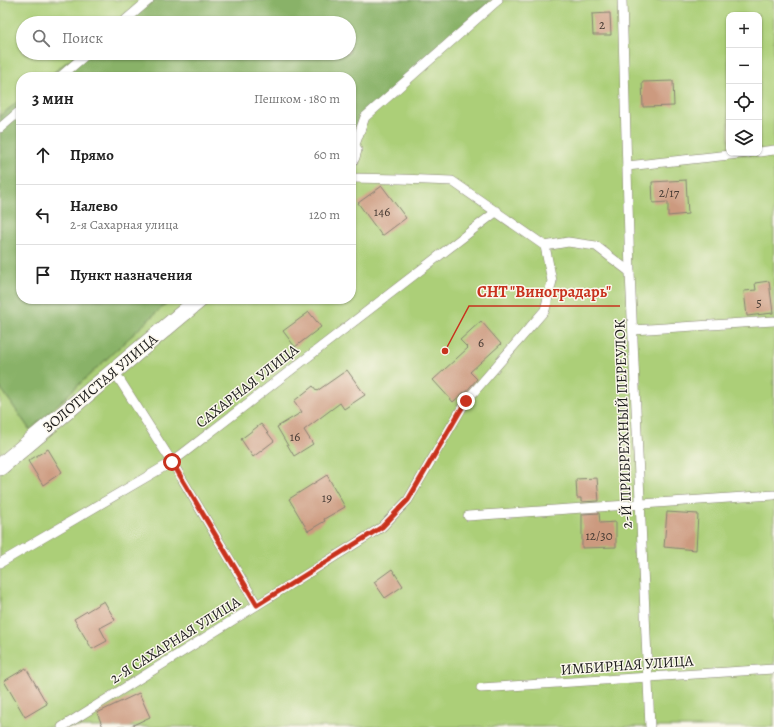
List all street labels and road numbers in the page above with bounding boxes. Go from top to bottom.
street label: 2-Й ПРИБРЕЖНЫЙ ПЕРЕУЛОК [609,319,637,529]
street label: ЗОЛОТИСТАЯ УЛИЦА [38,329,162,437]
street label: САХАРНАЯ УЛИЦА [192,339,303,432]
street label: 2-Я САХАРНАЯ УЛИЦА [106,592,244,688]
street label: ИМБИРНАЯ УЛИЦА [560,650,694,680]

